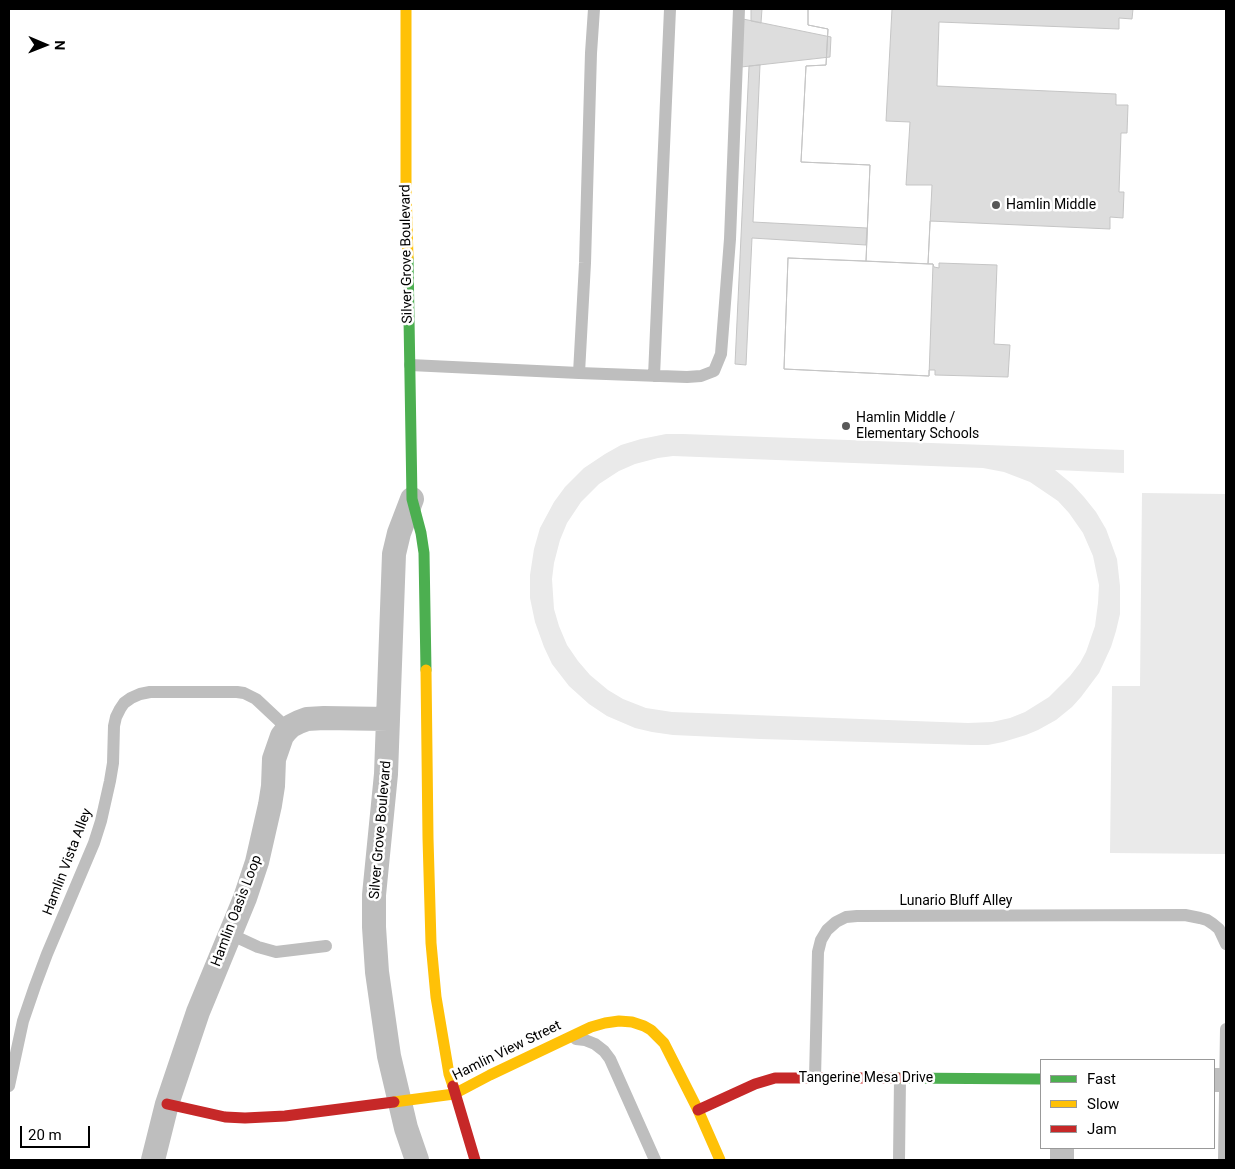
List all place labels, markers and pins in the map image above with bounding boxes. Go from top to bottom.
place label: Hamlin Middle [1006,197,1096,213]
marker: Hamlin Middle [990,199,1002,211]
place label: Hamlin Middle / Elementary Schools [856,410,979,442]
marker: Hamlin Middle / Elementary Schools [840,420,852,432]

